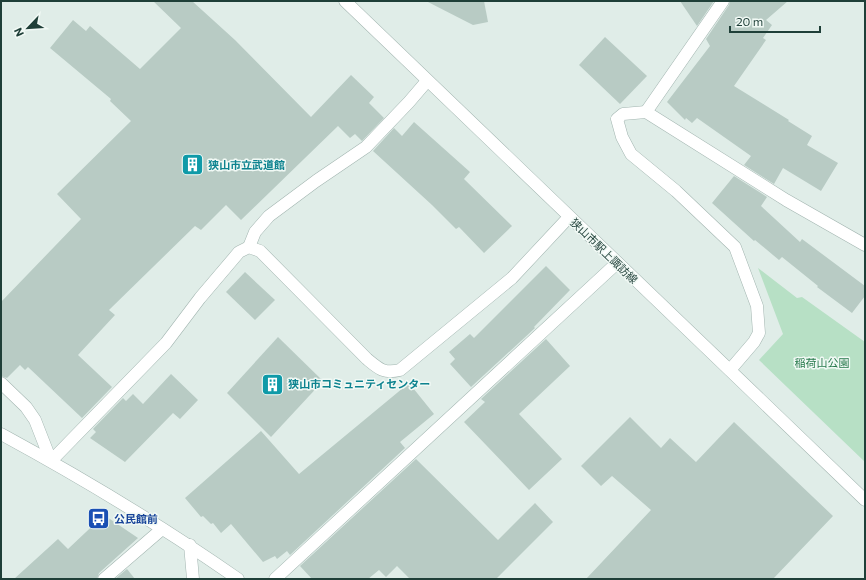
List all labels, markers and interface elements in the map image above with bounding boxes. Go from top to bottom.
north arrow [8,8,48,48]
scale bar [730,8,820,34]
text: 20 m [736,14,763,28]
text: N [11,26,26,39]
building icon: 狭山市立武道館 [180,152,206,178]
place label: 狭山市立武道館 [208,158,285,171]
street label: 狭山市駅上諏訪線 [568,215,641,286]
park label: 稲荷山公園 [795,356,850,369]
building icon: 狭山市コミュニティセンター [260,371,286,397]
place label: 狭山市コミュニティセンター [288,377,430,390]
bus stop icon: 公民館前 [85,506,111,532]
place label: 公民館前 [114,512,158,525]

